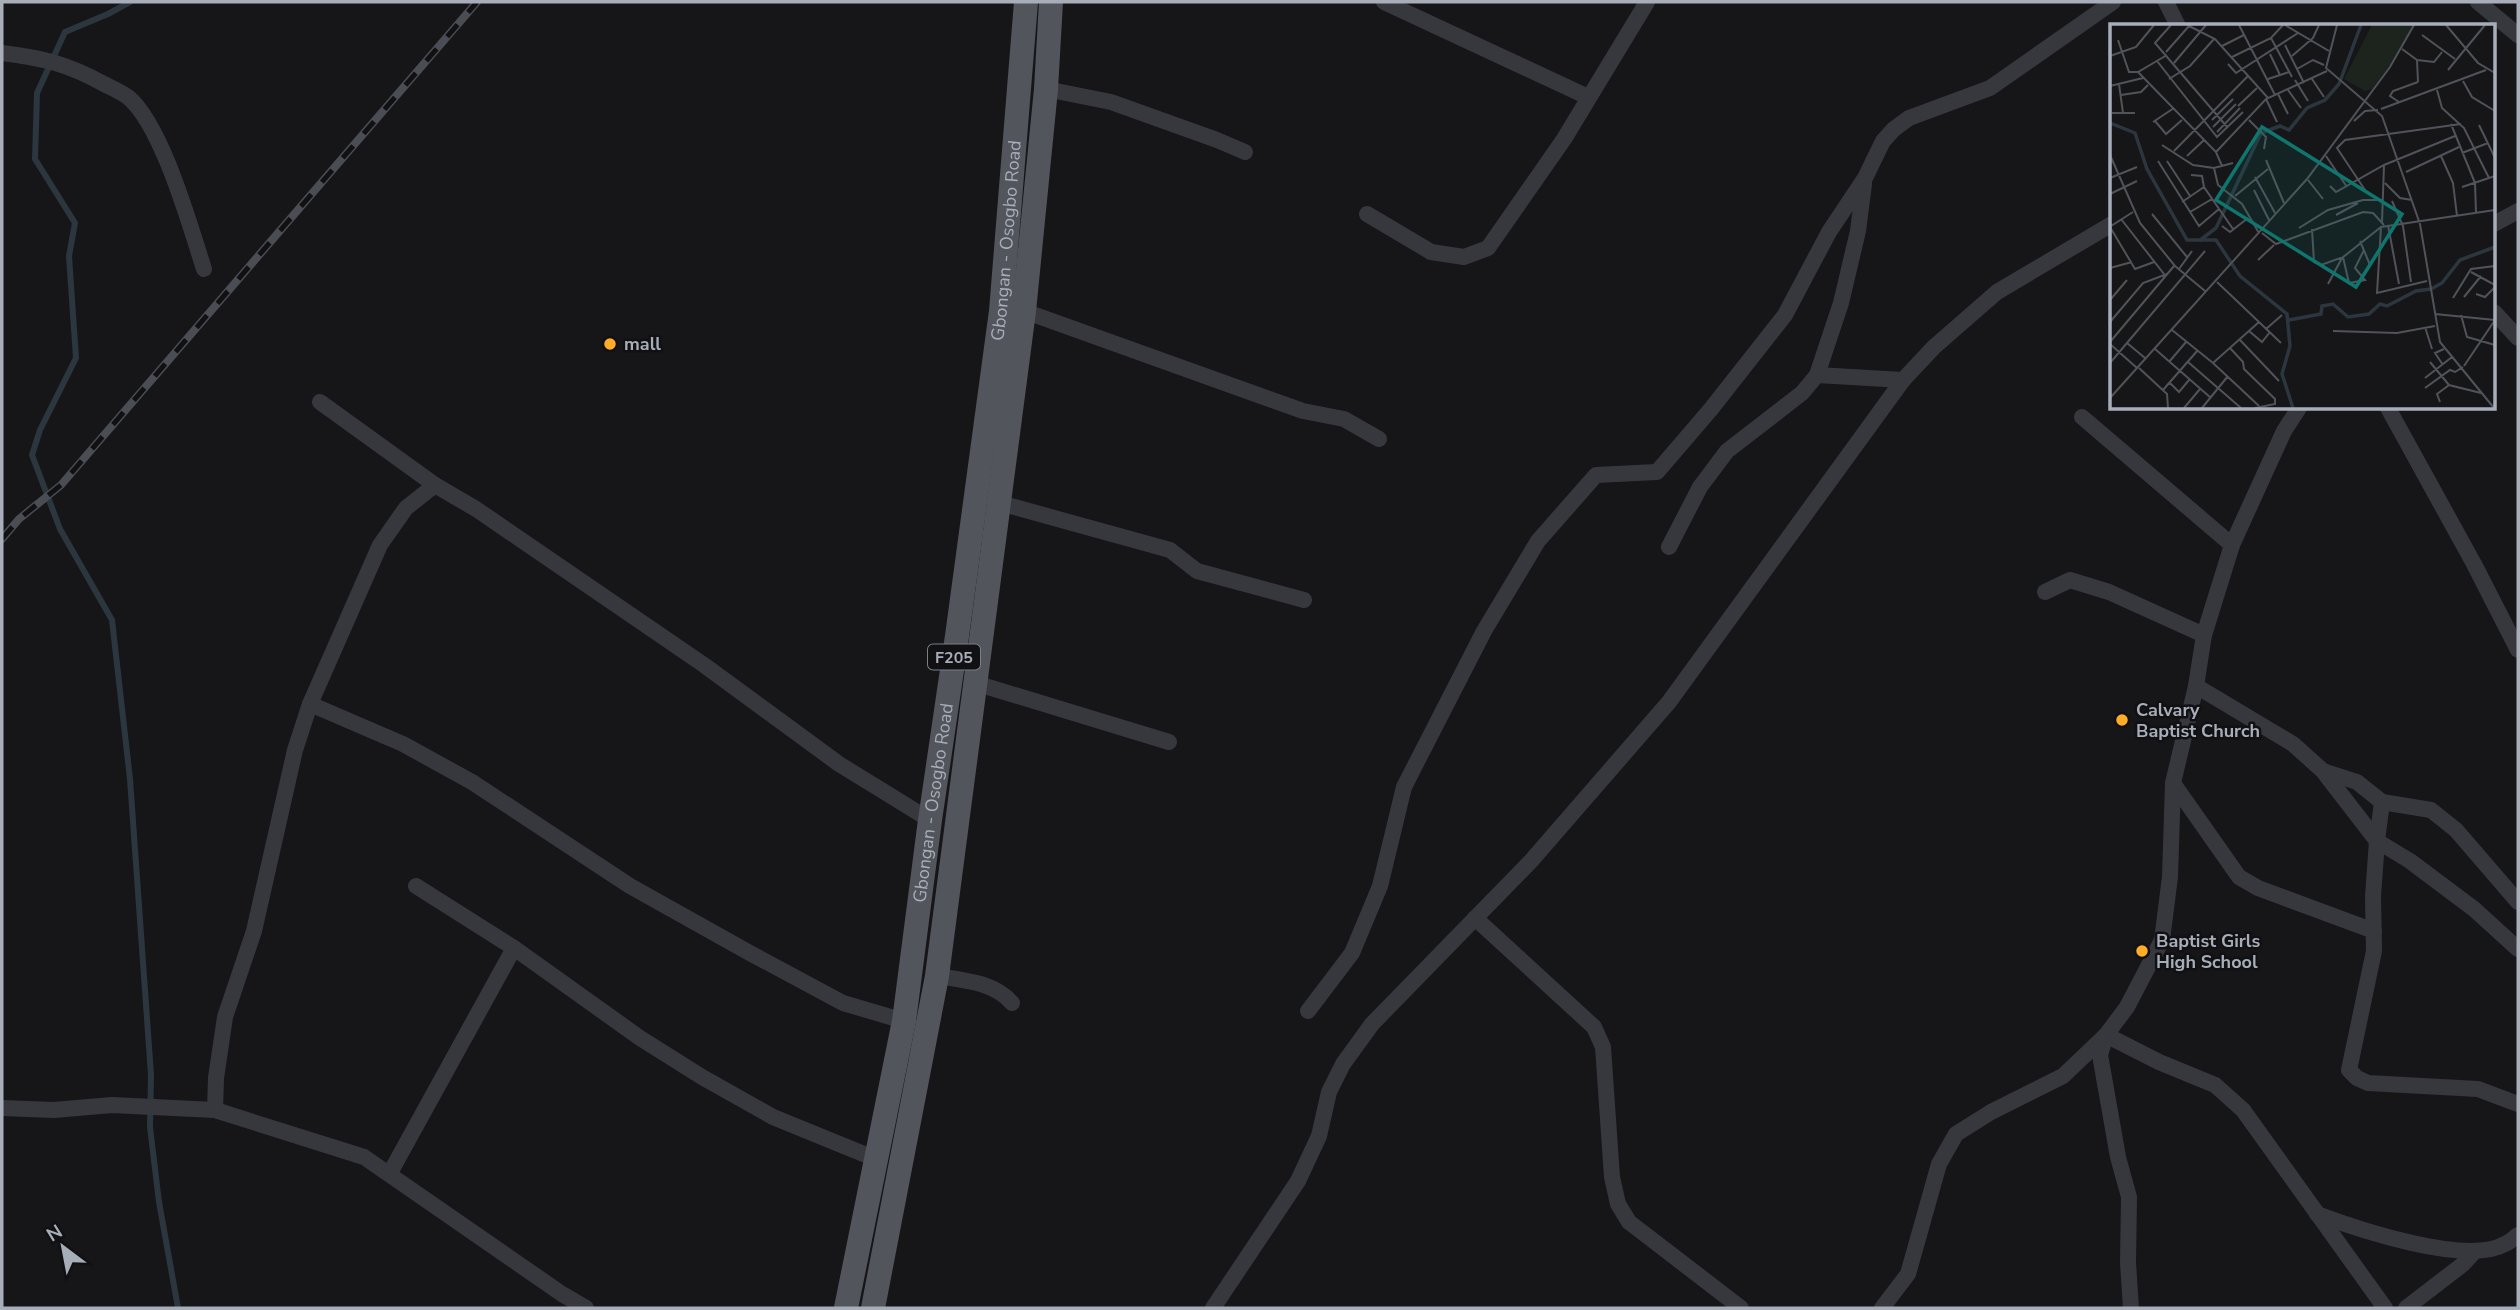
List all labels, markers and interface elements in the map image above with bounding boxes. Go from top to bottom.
inset map [2110,24,2496,410]
street label: Gbongan - Osogbo Road [985,139,1027,342]
place label: mall [624,332,661,356]
marker: mall [602,336,618,352]
road number: F205 [928,644,980,670]
place label: Calvary Baptist Church [2136,698,2260,743]
street label: Gbongan - Osogbo Road [907,701,959,904]
marker: Calvary Baptist Church [2114,712,2130,728]
place label: Baptist Girls High School [2156,929,2260,974]
marker: Baptist Girls High School [2134,943,2150,959]
north arrow [28,1212,98,1282]
text: N [42,1219,67,1248]

